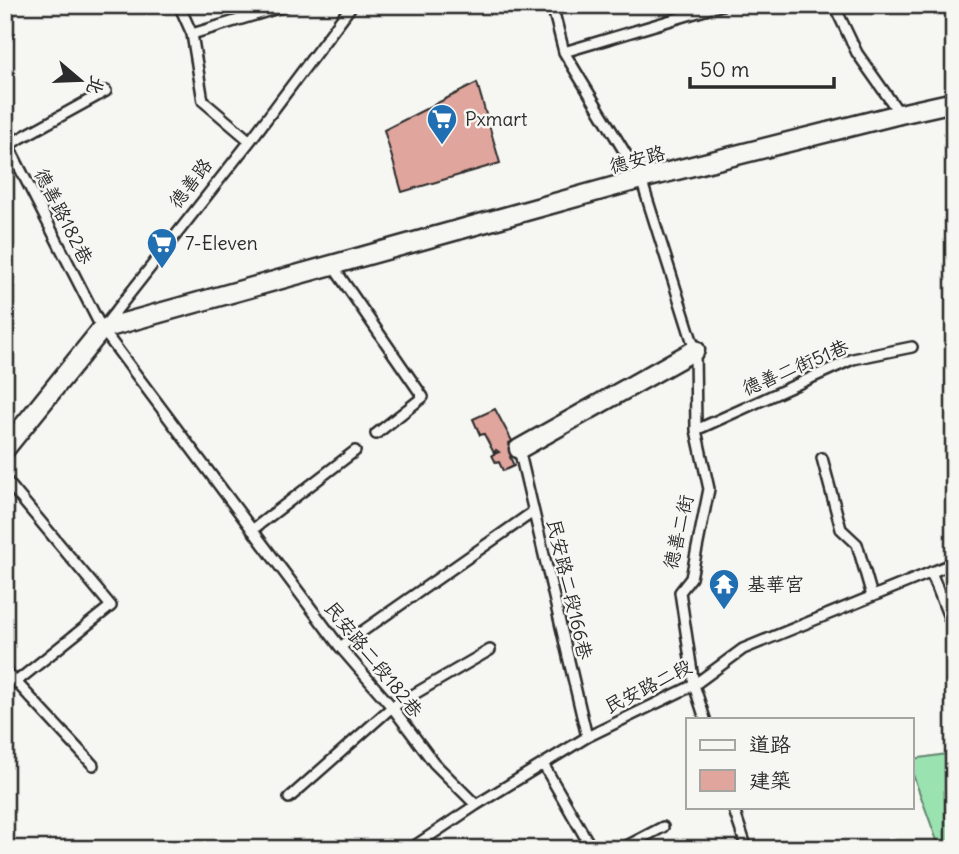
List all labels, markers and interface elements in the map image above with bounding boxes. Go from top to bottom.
north arrow [46,46,116,116]
scale bar [690,46,833,90]
text: 50 m [700,56,749,83]
text: 北 [82,73,111,98]
supermarket icon: Pxmart [425,102,459,146]
place label: Pxmart [465,107,527,131]
street label: 德安路 [606,140,668,178]
street label: 德善路 [163,153,217,213]
street label: 德善路182巷 [29,164,99,268]
supermarket icon: 7-Eleven [145,226,179,270]
place label: 7-Eleven [185,231,258,255]
street label: 德善二街51巷 [738,334,852,400]
street label: 德善二街 [658,492,698,572]
street label: 民安路二段166巷 [542,516,598,662]
temple icon: 基華宮 [707,567,741,611]
place label: 基華宮 [747,572,804,596]
street label: 民安路二段182巷 [320,596,428,722]
street label: 民安路二段 [600,654,696,718]
legend [686,718,914,808]
text: 道路 [749,731,791,758]
text: 建築 [749,767,791,794]

